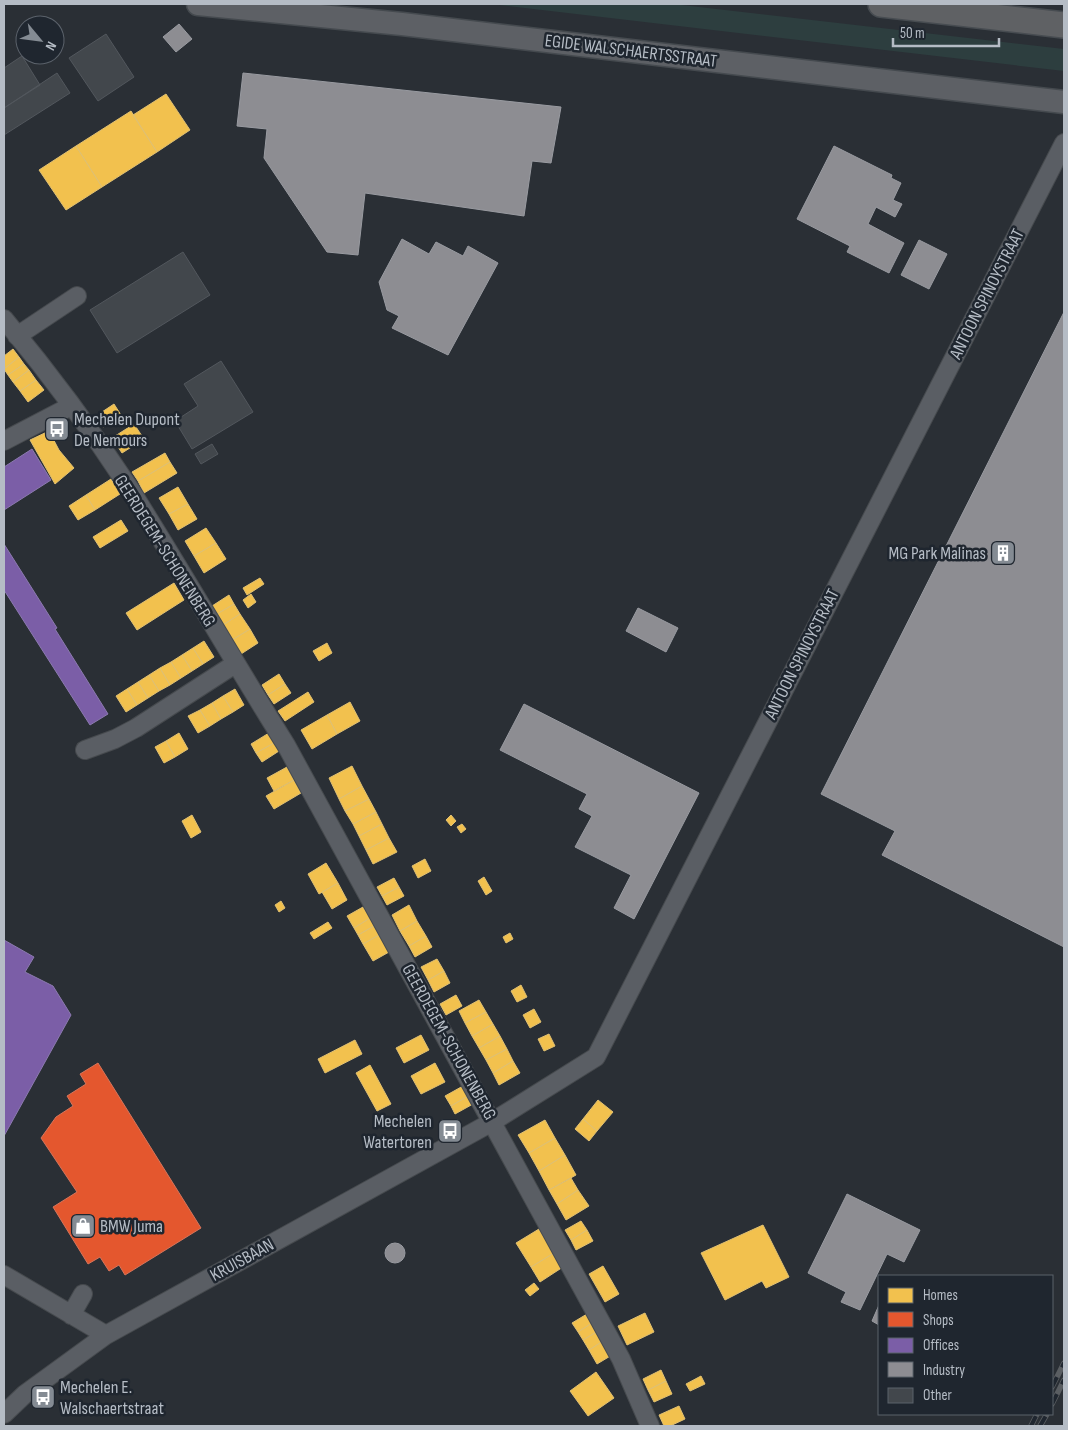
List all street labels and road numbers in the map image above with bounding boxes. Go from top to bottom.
street label: EGIDE WALSCHAERTSSTRAAT [544,30,718,72]
street label: ANTOON SPINOYSTRAAT [945,226,1029,363]
street label: GEERDEGEM-SCHONENBERG [110,471,220,631]
street label: ANTOON SPINOYSTRAAT [760,586,844,723]
street label: GEERDEGEM-SCHONENBERG [397,961,501,1123]
street label: KRUISBAAN [207,1234,277,1286]

